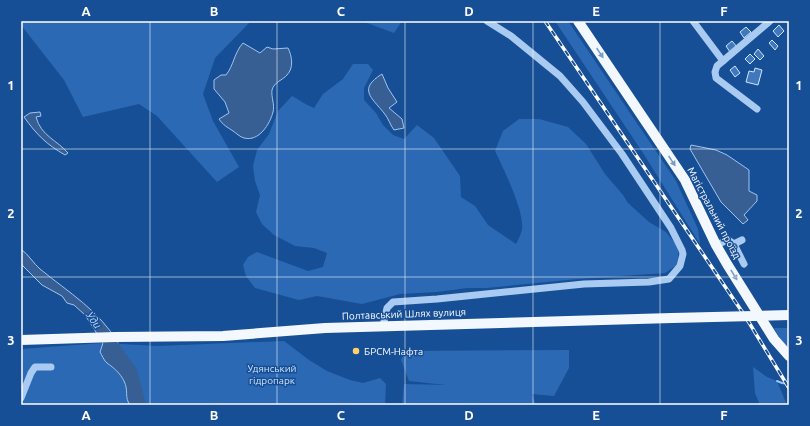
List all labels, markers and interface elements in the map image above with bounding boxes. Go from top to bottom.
text: A [81,4,91,18]
text: B [210,4,219,18]
text: C [337,4,346,18]
text: D [464,4,474,18]
text: E [592,4,600,18]
text: F [720,4,728,18]
one-way arrow [596,48,604,59]
text: 1 [7,78,15,92]
text: 1 [795,78,803,92]
one-way arrow [668,156,676,166]
street label: Магістральний проїзд [685,165,743,261]
text: 2 [7,206,15,220]
text: 2 [795,206,803,220]
one-way arrow [730,270,738,280]
street label: Полтавський Шлях вулиця [342,306,466,322]
water label: Уди [83,308,104,331]
text: 3 [7,333,15,347]
text: 3 [795,333,803,347]
marker: БРСМ-Нафта [351,346,361,356]
place label: БРСМ-Нафта [364,346,423,357]
park label: Удянський гідропарк [247,363,297,386]
text: A [81,408,91,422]
text: B [210,408,219,422]
text: C [337,408,346,422]
text: D [464,408,474,422]
text: E [592,408,600,422]
text: F [720,408,728,422]

